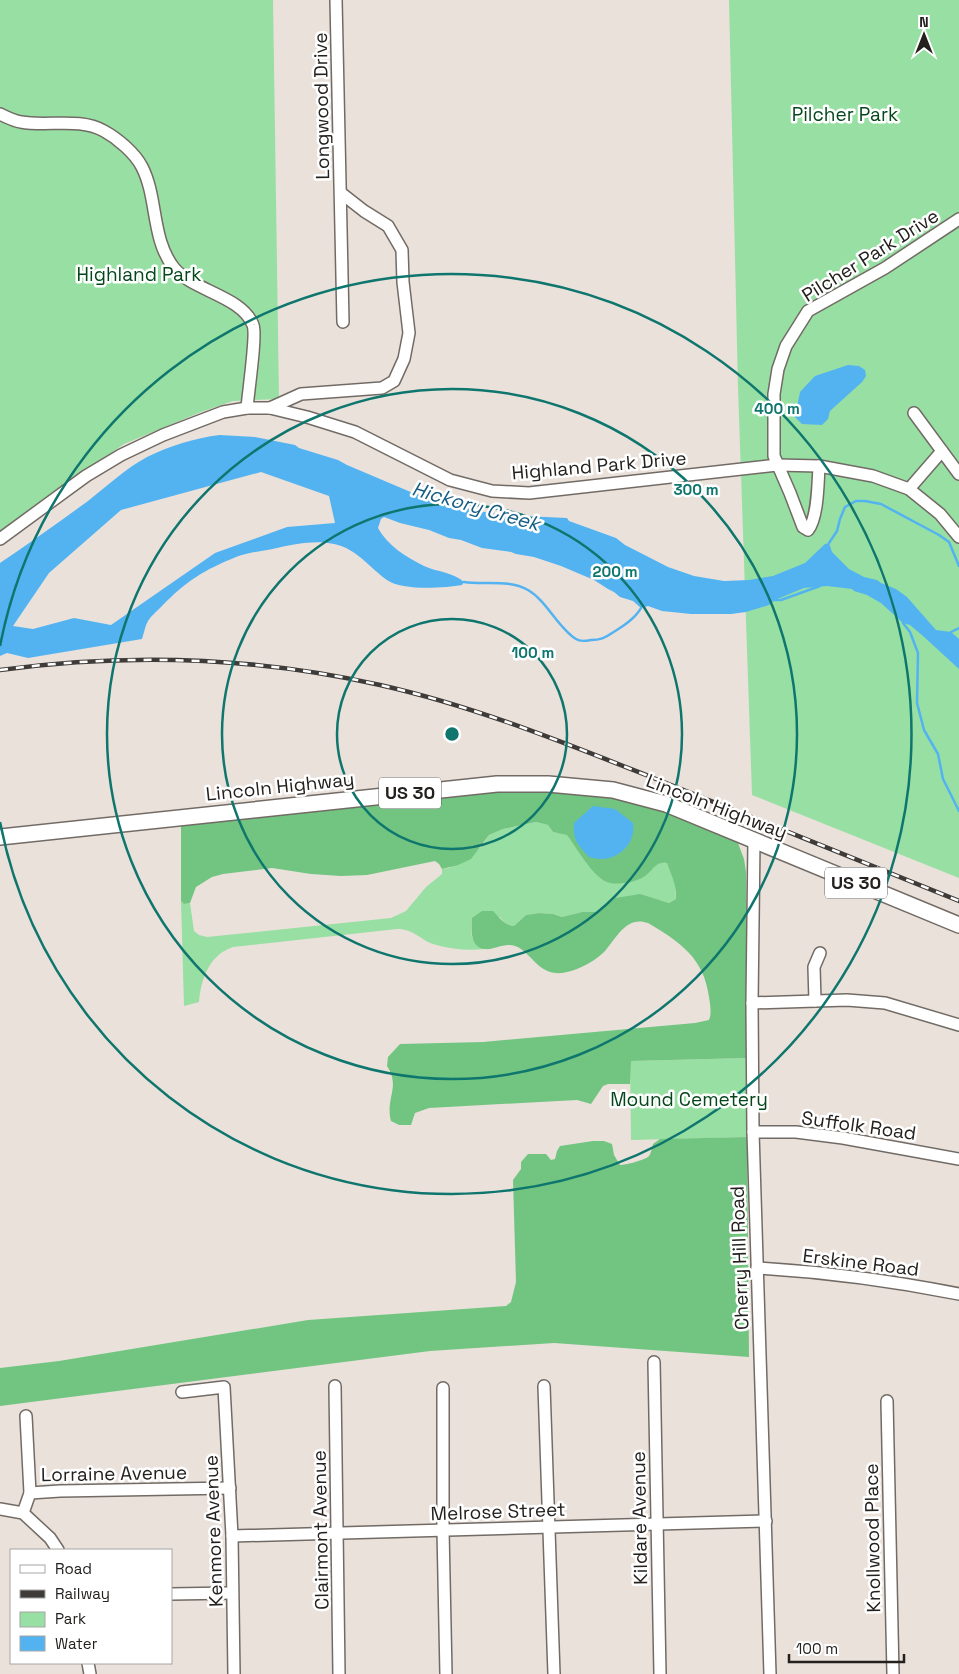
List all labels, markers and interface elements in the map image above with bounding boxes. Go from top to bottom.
north arrow [899,10,949,60]
text: N [919,13,929,31]
street label: Longwood Drive [308,32,335,180]
park label: Pilcher Park [792,102,898,127]
street label: Pilcher Park Drive [797,203,943,308]
park label: Highland Park [77,262,201,287]
text: 400 m [754,399,800,418]
street label: Highland Park Drive [511,445,687,486]
water label: Hickory Creek [409,475,545,537]
text: 300 m [673,480,719,499]
text: 200 m [593,562,637,581]
text: 100 m [512,643,554,662]
centre of rings [443,725,461,743]
street label: Lincoln Highway [205,766,356,807]
street label: Lincoln Highway [643,768,791,845]
road number: US 30 [379,778,441,808]
road number: US 30 [825,868,887,898]
park label: Mound Cemetery [610,1087,768,1112]
street label: Suffolk Road [800,1105,918,1146]
street label: Cherry Hill Road [724,1186,755,1330]
street label: Erskine Road [801,1243,921,1282]
street label: Clairmont Avenue [307,1450,334,1610]
street label: Kildare Avenue [626,1451,653,1585]
street label: Kenmore Avenue [198,1455,229,1607]
street label: Lorraine Avenue [41,1460,187,1487]
street label: Knollwood Place [859,1463,886,1613]
street label: Melrose Street [430,1497,566,1526]
legend [10,1549,172,1664]
text: Road [55,1559,92,1578]
text: Railway [55,1584,110,1603]
text: Park [55,1609,86,1628]
scale bar [789,1632,904,1664]
text: Water [55,1634,98,1653]
text: 100 m [796,1639,838,1658]

